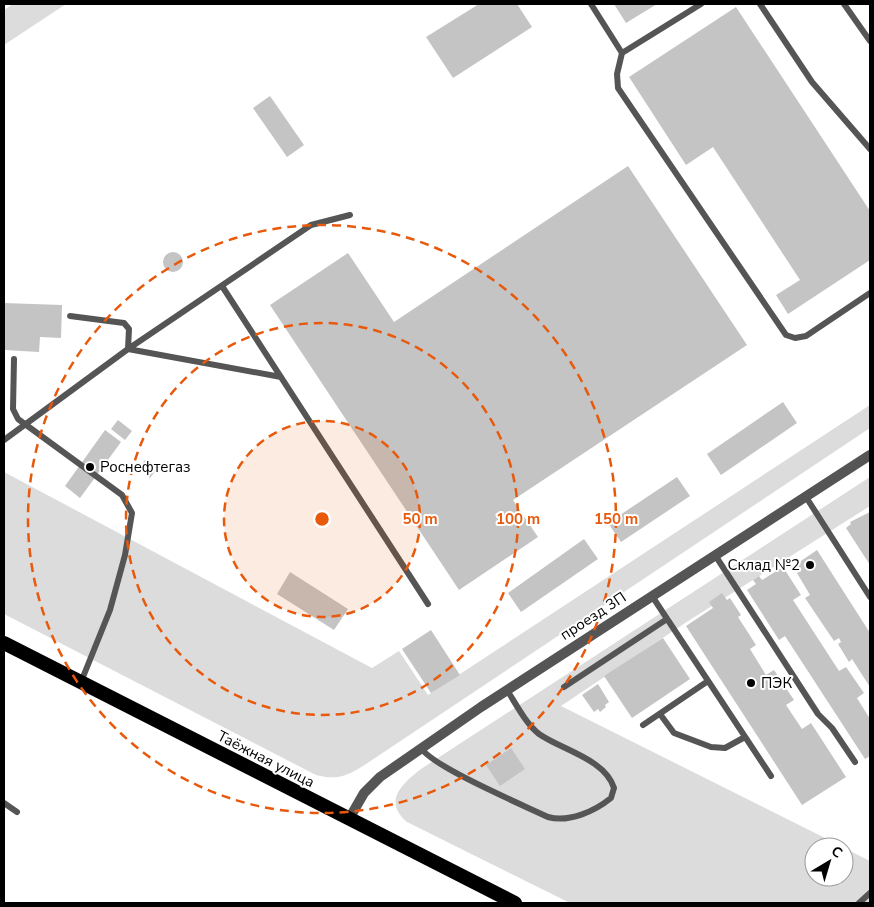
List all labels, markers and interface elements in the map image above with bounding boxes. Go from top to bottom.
place label: Роснефтегаз [100,457,191,477]
marker: Роснефтегаз [84,461,96,473]
text: 50 m [402,509,438,529]
text: 100 m [496,509,540,529]
text: 150 m [594,509,638,529]
centre of rings [313,510,331,528]
place label: Склад №2 [727,555,800,575]
marker: Склад №2 [804,559,816,571]
street label: проезд 3П [556,587,630,645]
place label: ПЭК [761,673,792,693]
marker: ПЭК [745,677,757,689]
street label: Таёжная улица [214,726,318,792]
north arrow [804,837,854,887]
text: С [827,842,847,863]

